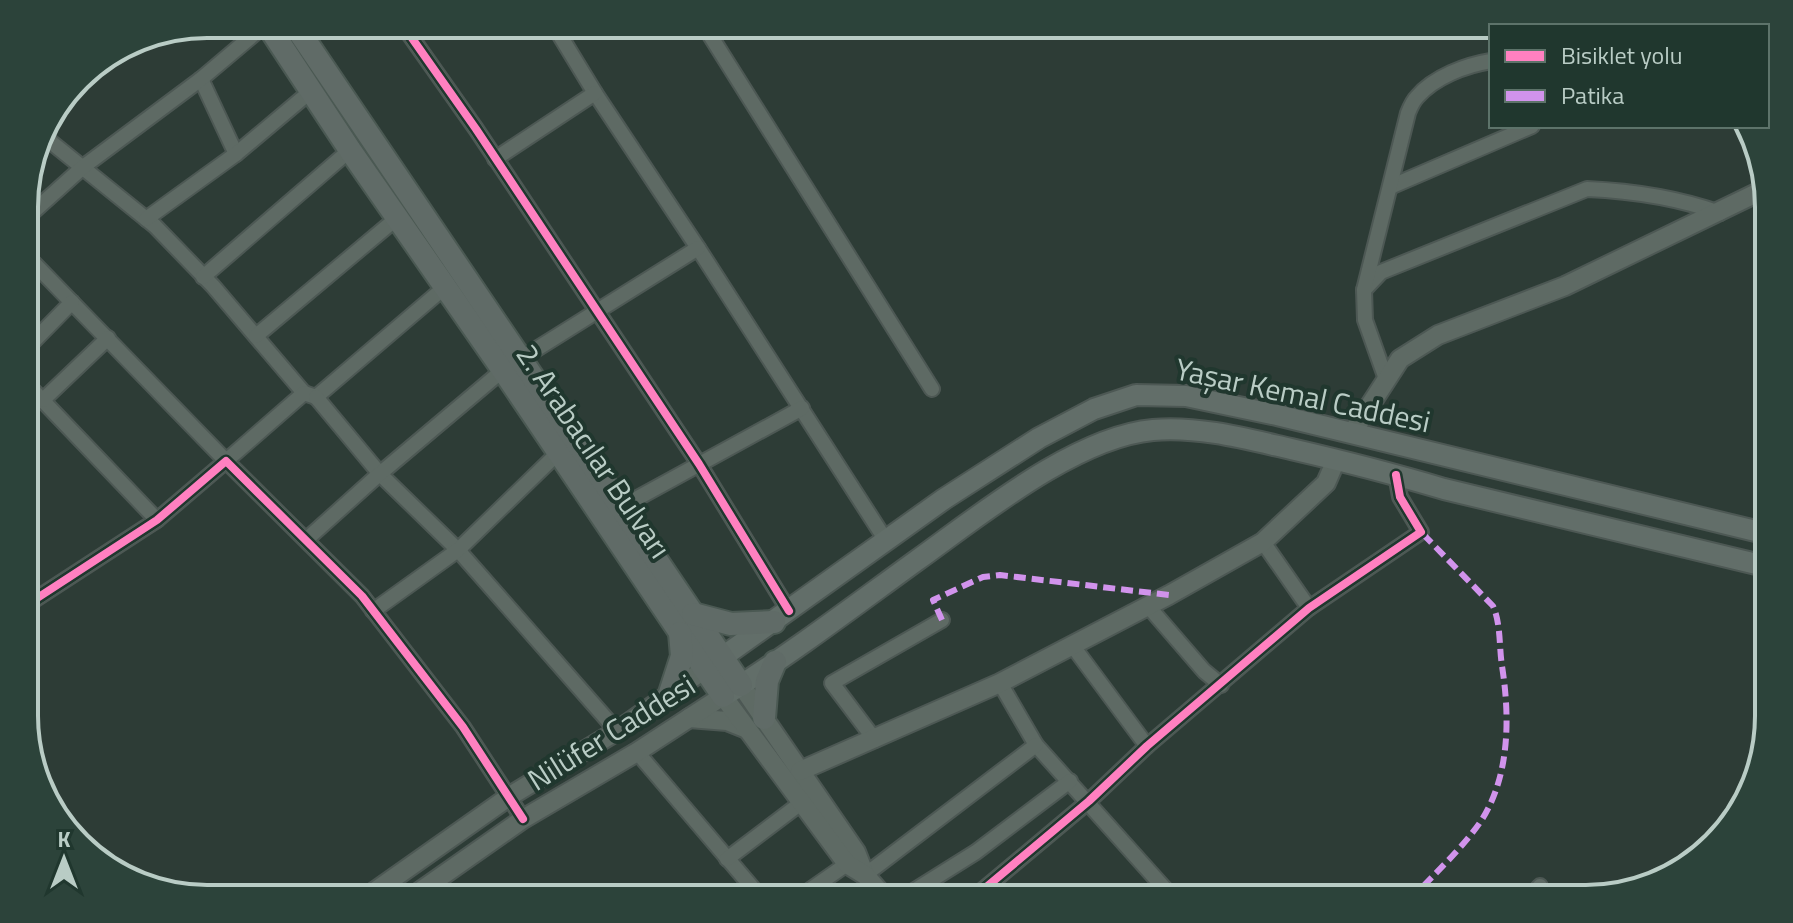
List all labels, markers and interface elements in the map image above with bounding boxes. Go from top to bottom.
legend [1489,24,1769,128]
text: Bisiklet yolu [1561,37,1683,73]
text: Patika [1561,77,1624,113]
street label: 2. Arabacılar Bulvarı [505,334,683,568]
street label: Yaşar Kemal Caddesi [1171,346,1435,444]
street label: Nilüfer Caddesi [518,662,704,802]
north arrow [24,819,104,899]
text: K [57,822,71,856]

